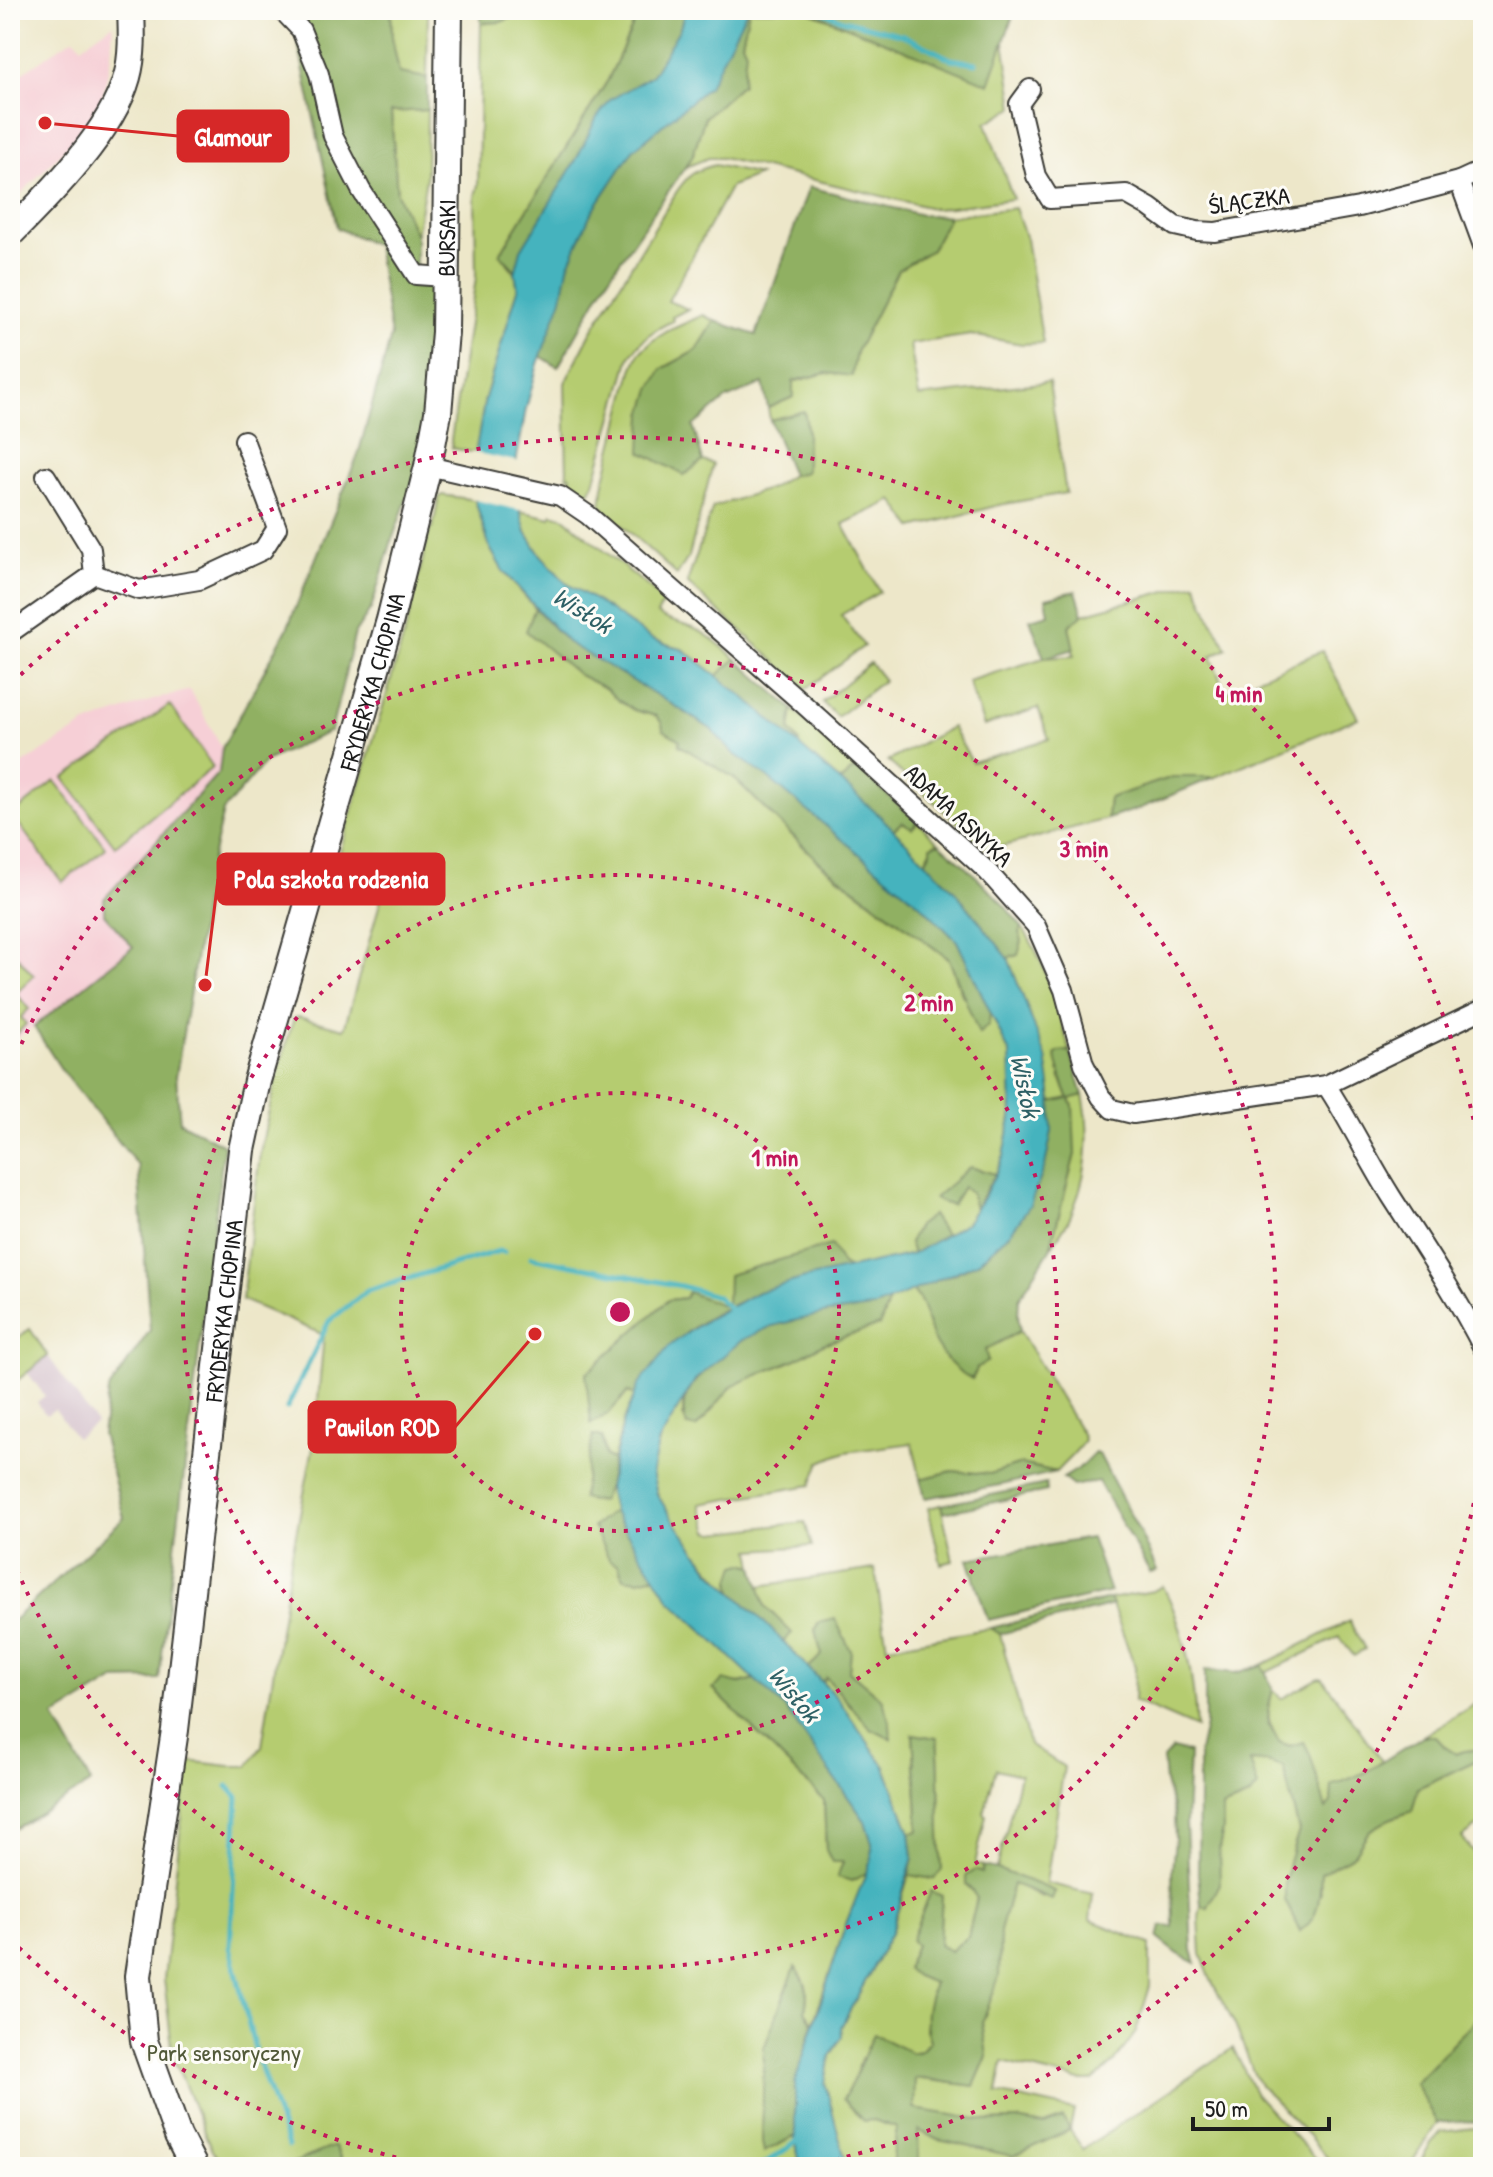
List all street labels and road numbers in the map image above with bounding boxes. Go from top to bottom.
street label: ŚLĄCZKA [1207,178,1292,221]
street label: BURSAKI [430,199,463,277]
street label: FRYDERYKA CHOPINA [331,589,412,775]
street label: ADAMA ASNYKA [898,757,1020,874]
street label: FRYDERYKA CHOPINA [197,1217,250,1404]

